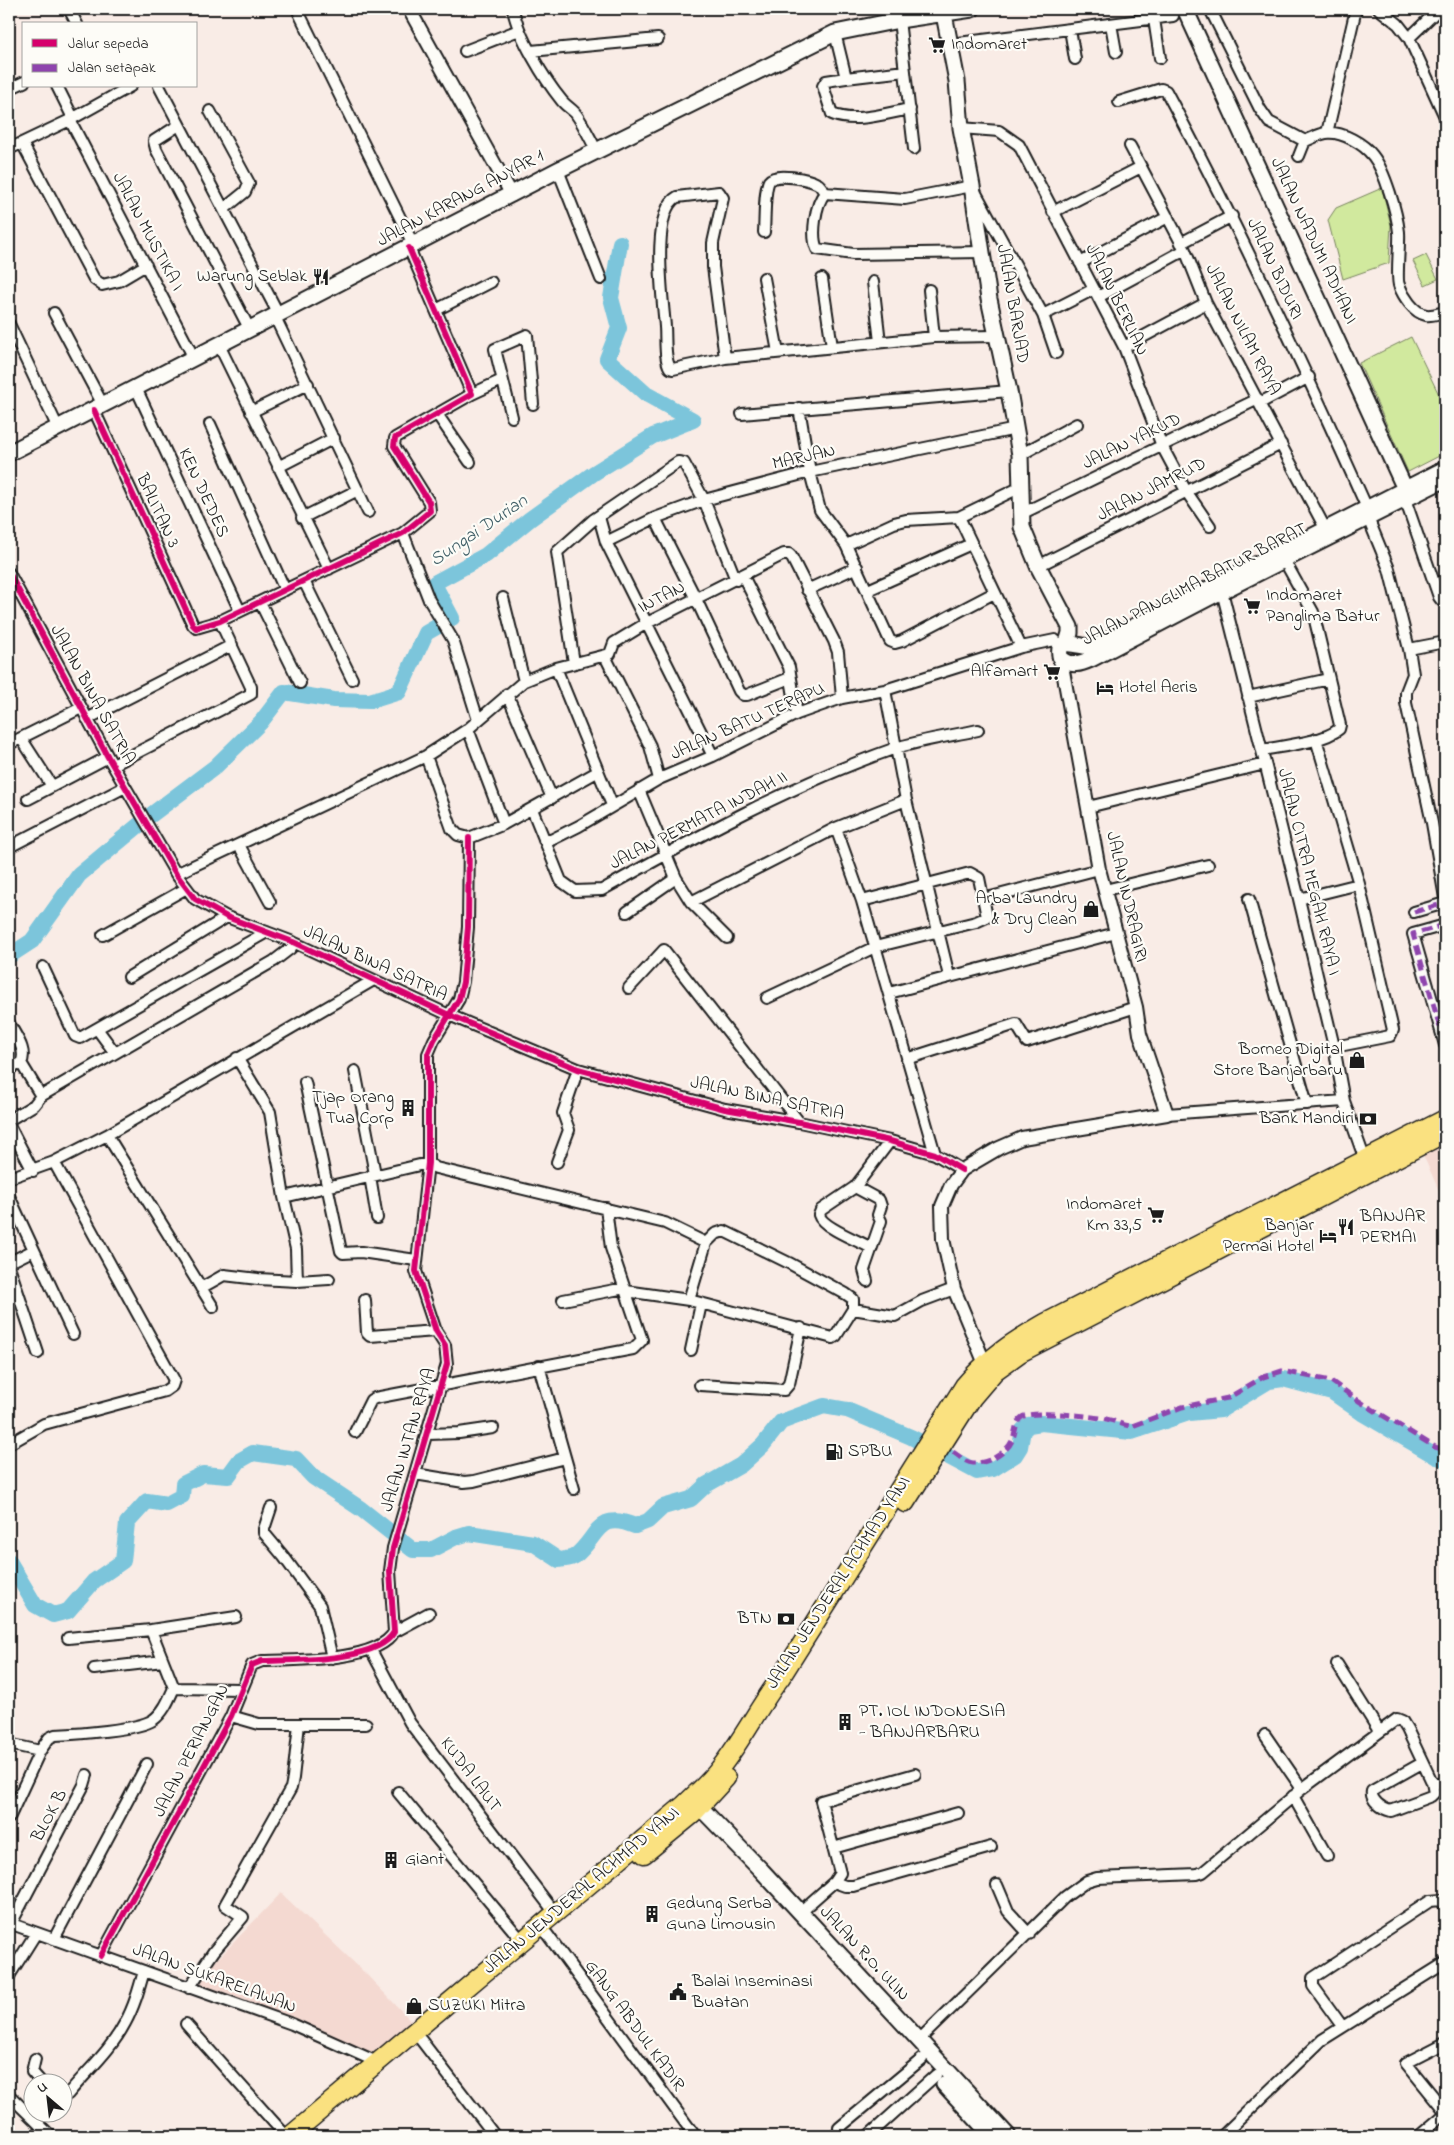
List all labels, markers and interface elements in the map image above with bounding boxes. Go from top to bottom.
legend [22,22,198,88]
place label: Indomaret [951,32,1027,58]
text: Jalur sepeda [68,33,149,55]
supermarket icon: Indomaret [927,35,947,55]
text: Jalan setapak [68,57,156,79]
street label: JALAN KARANG ANYAR 1 [373,144,549,254]
street label: JALAN NADJMI ADHANI [1263,153,1363,329]
street label: JALAN MUSTIKA I [105,168,189,296]
street label: JALAN BIDURI [1239,214,1309,324]
street label: JALAN BERLIAN [1078,240,1154,360]
street label: JALAN BARJAD [989,242,1035,366]
street label: JALAN NILAM RAYA [1198,260,1286,400]
place label: Warung Seblak [197,264,307,291]
restaurant icon: Warung Seblak [311,267,331,287]
street label: JALAN YAKUD [1078,407,1186,477]
street label: MARJAN [770,438,838,478]
street label: KEN DEDES [171,444,235,542]
street label: JALAN JAMRUD [1093,451,1211,529]
street label: BALITAN 3 [128,469,186,553]
water label: Sungai Durian [425,488,534,575]
street label: JALAN PANGLIMA BATUR BARAT [1078,517,1312,653]
street label: INTAN [634,575,690,621]
place label: Indomaret Panglima Batur [1266,583,1380,631]
supermarket icon: Indomaret Panglima Batur [1242,596,1262,616]
street label: JALAN BINA SATRIA [43,620,141,770]
place label: Alfamart [971,659,1038,685]
supermarket icon: Alfamart [1042,662,1062,682]
place label: Hotel Aeris [1119,675,1198,701]
street label: JALAN BATU TERAPU [667,676,829,768]
hotel icon: Hotel Aeris [1095,678,1115,698]
street label: JALAN PERMATA INDAH II [606,765,792,877]
street label: JALAN CITRA MEGAH RAYA I [1270,766,1346,978]
street label: JALAN INDRAGIRI [1098,829,1154,965]
place label: Arba Laundry & Dry Clean [975,886,1077,933]
shop icon: Arba Laundry & Dry Clean [1081,899,1101,919]
street label: JALAN BINA SATRIA [299,919,451,1009]
place label: Borneo Digital Store Banjarbaru [1213,1037,1343,1084]
shop icon: Borneo Digital Store Banjarbaru [1347,1050,1367,1070]
street label: JALAN BINA SATRIA [688,1070,846,1128]
place label: Tjap Orang Tua Corp [312,1085,394,1132]
building icon: Tjap Orang Tua Corp [398,1098,418,1118]
place label: Bank Mandiri [1258,1106,1354,1132]
bank icon: Bank Mandiri [1358,1109,1378,1129]
place label: Indomaret Km 33,5 [1066,1192,1142,1239]
place label: BANJAR PERMAI [1359,1204,1425,1251]
supermarket icon: Indomaret Km 33,5 [1146,1205,1166,1225]
place label: Banjar Permai Hotel [1223,1213,1314,1260]
restaurant icon: BANJAR PERMAI [1336,1217,1356,1237]
hotel icon: Banjar Permai Hotel [1318,1226,1338,1246]
street label: JALAN INTAN RAYA [375,1365,443,1515]
place label: SPBU [848,1439,892,1465]
fuel station icon: SPBU [824,1442,844,1462]
street label: JALAN JENDERAL ACHMAD YANI [760,1471,918,1695]
place label: BTN [736,1606,772,1632]
bank icon: BTN [776,1609,796,1629]
street label: JALAN PERIANGAN [147,1680,237,1822]
place label: PT. IOL INDONESIA - BANJARBARU [859,1699,1005,1746]
building icon: PT. IOL INDONESIA - BANJARBARU [835,1712,855,1732]
street label: KUDA LAUT [433,1732,507,1818]
street label: BLOK B [25,1785,75,1848]
street label: JALAN JENDERAL ACHMAD YANI [478,1801,686,1981]
place label: Giant [405,1847,444,1873]
building icon: Giant [381,1850,401,1870]
place label: Gedung Serba Guna Limousin [666,1891,775,1938]
street label: JALAN R.O. ULIN [813,1900,915,2008]
building icon: Gedung Serba Guna Limousin [642,1904,662,1924]
street label: JALAN SUKARELAWAN [128,1937,300,2021]
street label: GANG ABDUL KADIR [577,1955,691,2097]
place label: Balai Inseminasi Buatan [691,1969,813,2016]
public building icon: Balai Inseminasi Buatan [668,1982,688,2002]
place label: SUZUKI Mitra [428,1993,526,2019]
shop icon: SUZUKI Mitra [404,1996,424,2016]
north arrow [22,2072,72,2122]
text: U [34,2076,52,2099]

